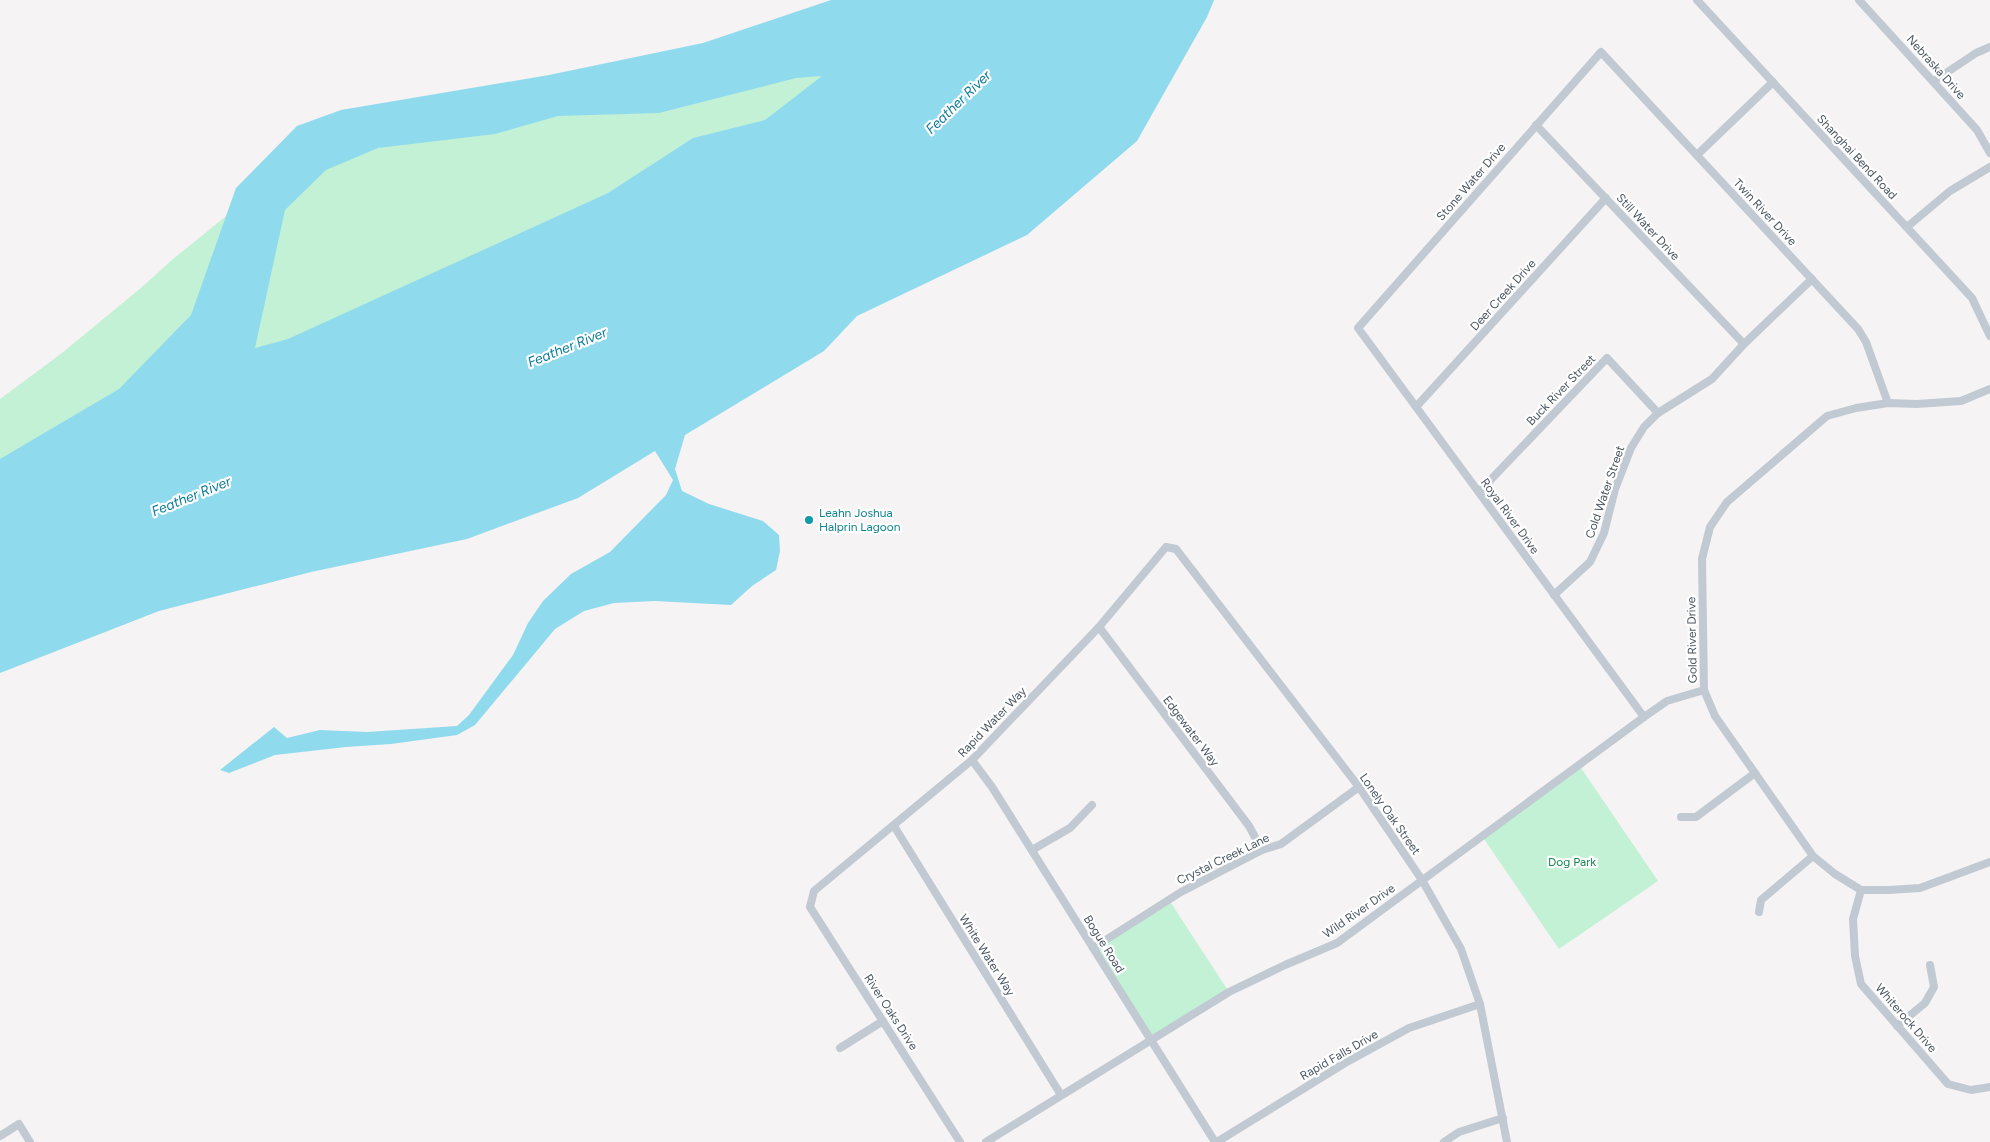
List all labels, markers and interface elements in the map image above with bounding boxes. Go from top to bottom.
street label: Nebraska Drive [1904,32,1969,102]
water label: Feather River [922,66,995,138]
street label: Shanghai Bend Road [1814,112,1900,202]
street label: Stone Water Drive [1434,140,1509,224]
street label: Twin River Drive [1731,176,1800,249]
street label: Still Water Drive [1614,191,1683,264]
street label: Deer Creek Drive [1467,256,1539,333]
water label: Feather River [525,323,610,371]
street label: Buck River Street [1524,351,1599,428]
street label: Cold Water Street [1583,443,1628,540]
water label: Feather River [149,472,234,520]
street label: Royal River Drive [1478,476,1542,557]
place label: Leahn Joshua Halprin Lagoon [819,506,901,534]
marker: Leahn Joshua Halprin Lagoon [803,514,815,526]
street label: Gold River Drive [1684,596,1700,683]
street label: Rapid Water Way [955,684,1030,760]
street label: Edgewater Way [1160,693,1222,769]
street label: Lonely Oak Street [1357,771,1424,858]
street label: Crystal Creek Lane [1175,830,1272,887]
park label: Dog Park [1548,855,1596,869]
street label: Wild River Drive [1320,881,1398,941]
street label: White Water Way [956,912,1018,999]
street label: Bogue Road [1081,913,1127,975]
street label: River Oaks Drive [861,971,921,1053]
street label: Whiterock Drive [1872,981,1940,1055]
street label: Rapid Falls Drive [1298,1027,1381,1083]

